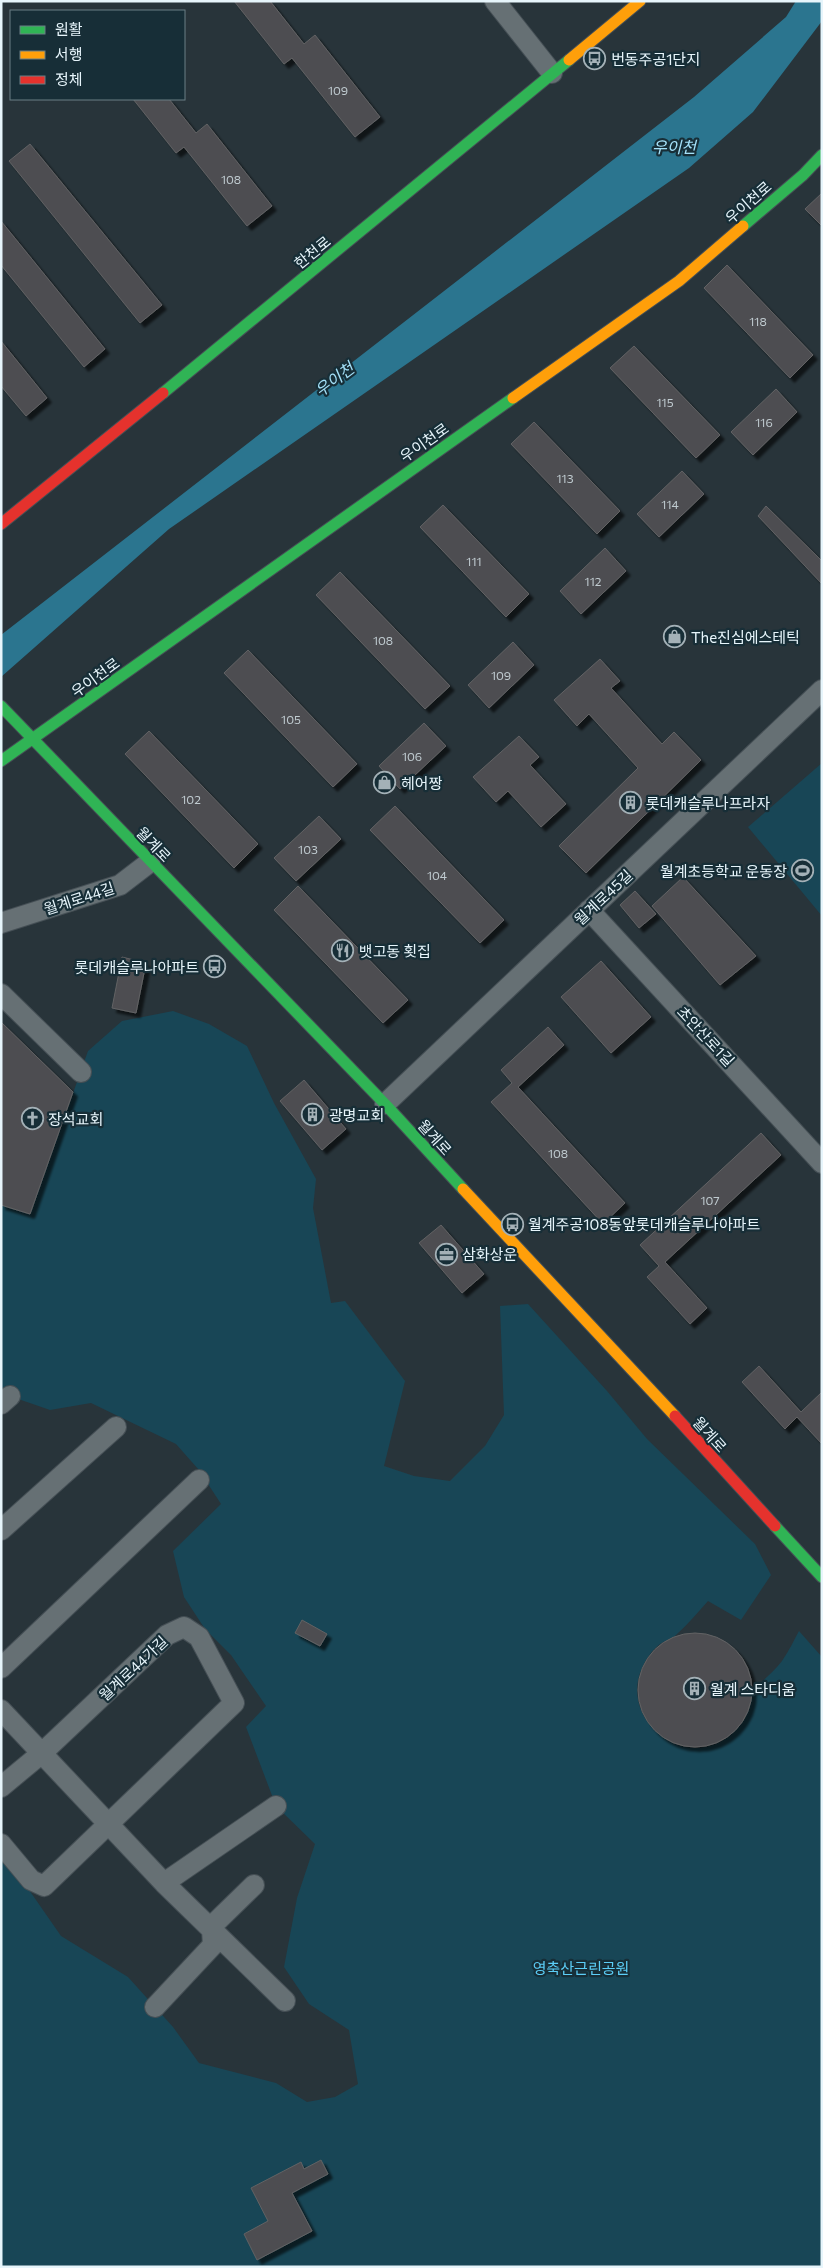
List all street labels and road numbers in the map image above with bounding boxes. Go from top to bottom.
street label: 우이천로 [721,177,775,227]
street label: 한천로 [290,232,334,272]
street label: 우이천로 [396,419,452,465]
street label: 우이천로 [67,653,123,701]
street label: 월계로 [133,823,175,865]
street label: 월계로45길 [570,866,636,928]
street label: 월계로44길 [41,878,117,918]
street label: 초안산로1길 [674,1002,738,1070]
street label: 월계로 [414,1116,456,1158]
street label: 월계로 [689,1413,731,1455]
street label: 월계로44가길 [95,1632,171,1704]

